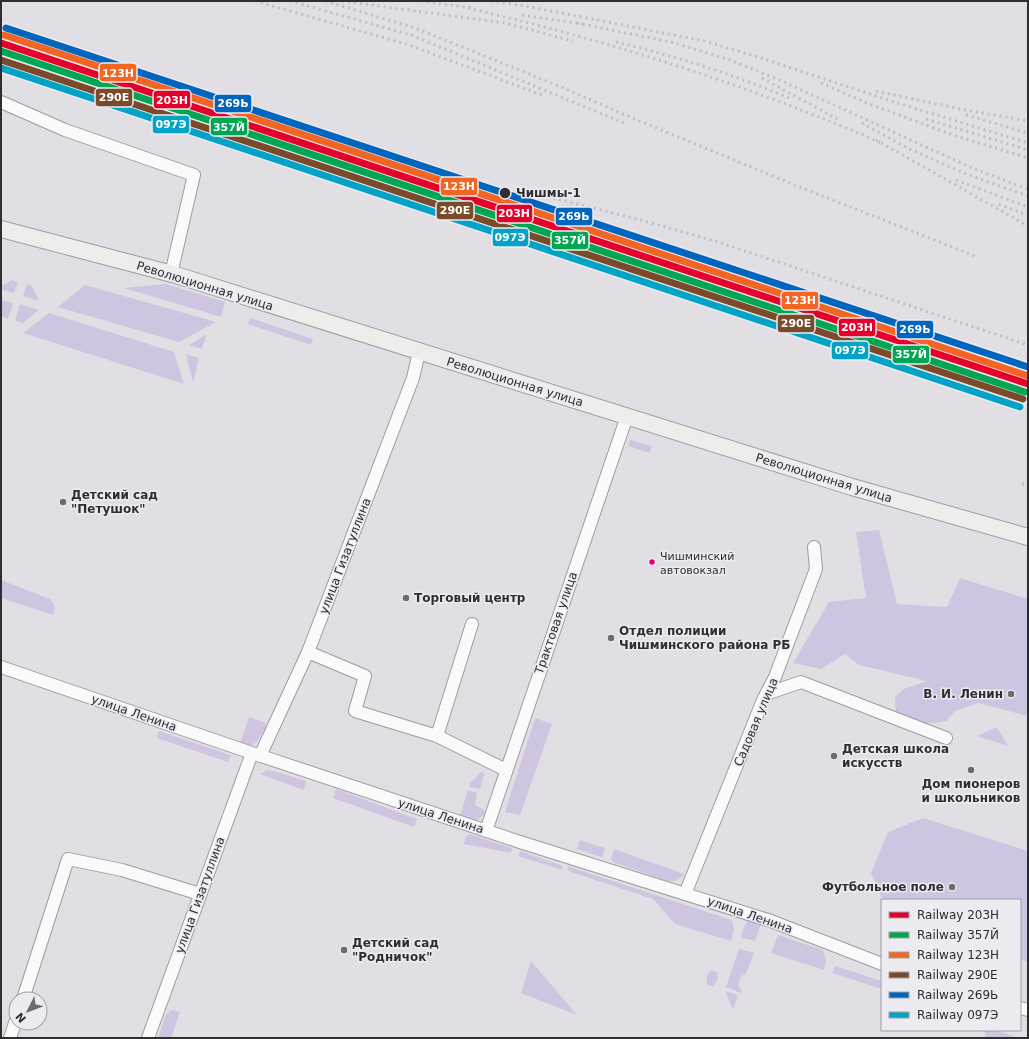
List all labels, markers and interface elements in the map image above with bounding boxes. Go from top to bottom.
line badge: 123Н [99,63,137,82]
text: 123Н [102,67,134,80]
line badge: 290Е [95,88,133,107]
line badge: 203Н [153,90,191,109]
text: 290Е [99,91,129,104]
text: 203Н [156,94,188,107]
line badge: 269Ь [214,94,252,113]
text: 269Ь [217,97,249,110]
line badge: 097Э [152,115,190,134]
line badge: 357Й [210,117,248,136]
text: 097Э [155,118,187,131]
text: 357Й [213,121,245,134]
line badge: 123Н [440,177,478,196]
text: 123Н [443,180,475,193]
marker: Чишмы-1 [498,186,512,200]
place label: Чишмы-1 [516,186,581,200]
line badge: 290Е [436,201,474,220]
text: 290Е [440,204,470,217]
line badge: 203Н [496,204,533,223]
text: 203Н [498,207,530,220]
line badge: 269Ь [555,207,593,226]
text: 269Ь [558,210,590,223]
line badge: 097Э [492,228,529,247]
text: 097Э [494,231,526,244]
line badge: 357Й [551,231,589,250]
text: 357Й [554,234,586,247]
street label: Революционная улица [135,259,275,313]
line badge: 123Н [781,291,819,310]
text: 123Н [784,294,816,307]
line badge: 290Е [777,314,815,333]
text: 290Е [781,317,811,330]
line badge: 203Н [838,318,876,337]
line badge: 269Ь [896,320,934,339]
text: 203Н [841,321,873,334]
text: 269Ь [899,323,931,336]
line badge: 097Э [831,341,869,360]
text: 097Э [834,344,866,357]
line badge: 357Й [892,345,930,364]
text: 357Й [895,348,927,361]
street label: Революционная улица [445,355,585,409]
street label: Революционная улица [754,451,894,505]
place label: Детский сад "Петушок" [71,488,158,516]
street label: улица Гизатуллина [316,496,374,616]
marker: Детский сад "Петушок" [58,497,68,507]
place label: Чишминский автовокзал [660,550,734,577]
marker: Чишминский автовокзал [647,557,657,567]
street label: Трактовая улица [532,570,580,677]
place label: Торговый центр [414,591,526,605]
marker: Торговый центр [401,593,411,603]
place label: Отдел полиции Чишминского района РБ [619,624,790,652]
marker: Отдел полиции Чишминского района РБ [606,633,616,643]
street label: Садовая улица [731,676,781,768]
place label: В. И. Ленин [923,687,1003,701]
marker: В. И. Ленин [1006,689,1016,699]
street label: улица Ленина [90,692,178,734]
place label: Детская школа искусств [842,742,949,770]
marker: Детская школа искусств [829,751,839,761]
marker: Дом пионеров и школьников [966,765,976,775]
place label: Дом пионеров и школьников [922,777,1021,805]
street label: улица Ленина [396,796,486,836]
street label: улица Гизатуллина [172,835,228,955]
place label: Футбольное поле [822,880,944,894]
marker: Футбольное поле [947,882,957,892]
street label: улица Ленина [706,894,794,936]
legend [881,899,1021,1031]
text: Railway 203Н [917,908,999,922]
text: Railway 357Й [917,927,999,942]
place label: Детский сад "Родничок" [352,936,439,964]
marker: Детский сад "Родничок" [339,945,349,955]
text: Railway 123Н [917,948,999,962]
text: Railway 290Е [917,968,998,982]
text: Railway 269Ь [917,988,998,1002]
north arrow [8,991,48,1031]
text: Railway 097Э [917,1008,998,1022]
text: N [13,1010,29,1025]

